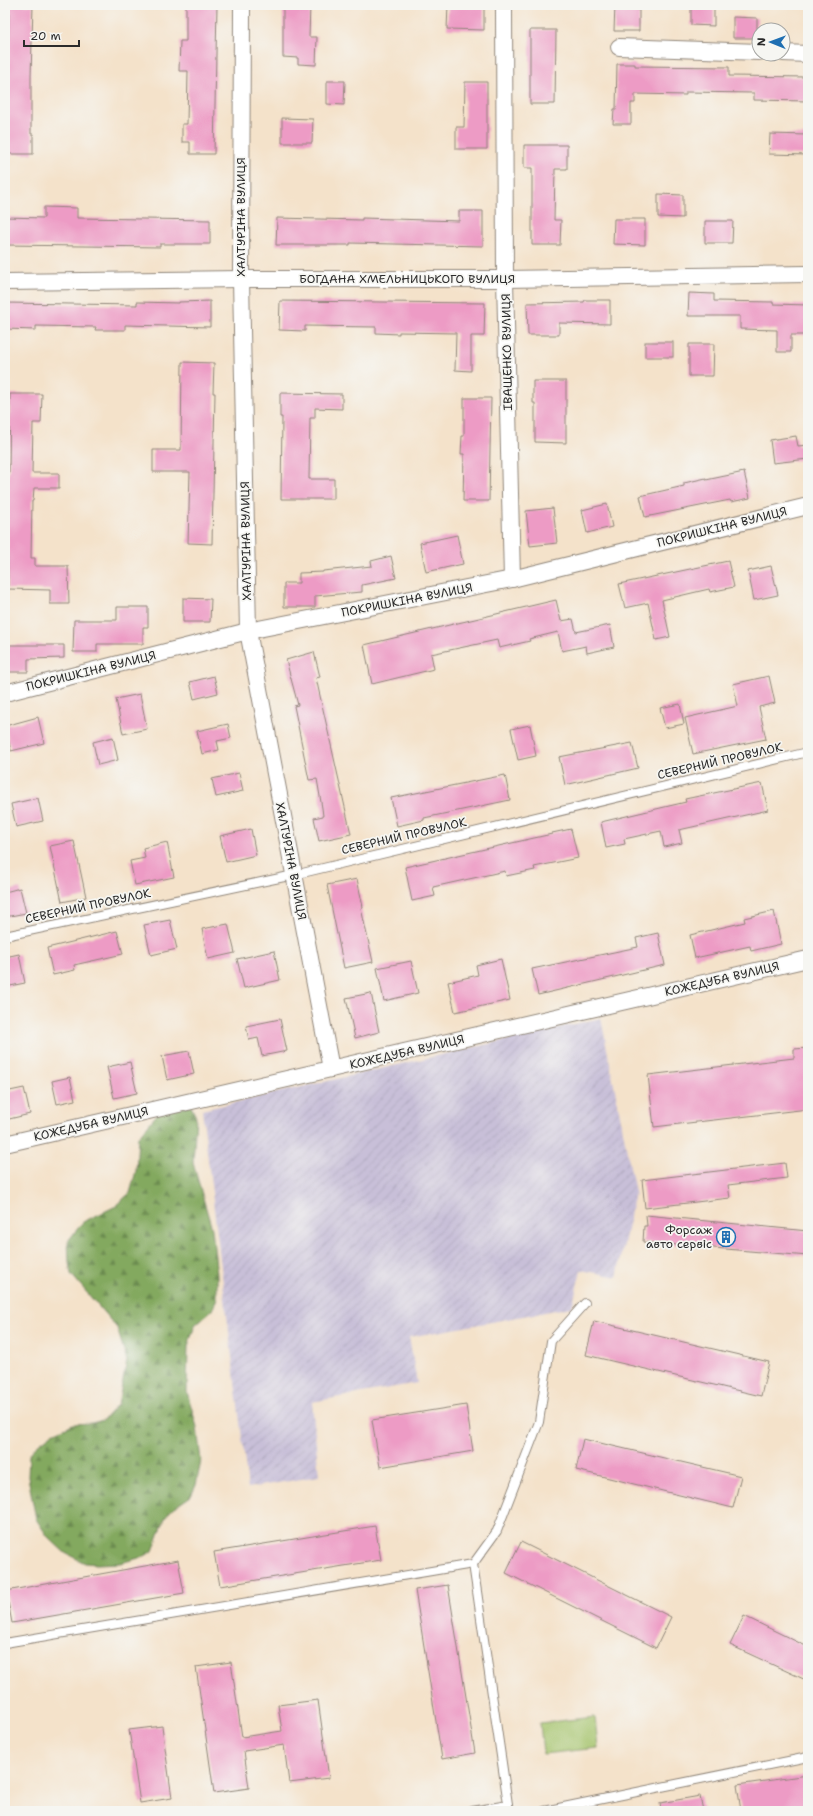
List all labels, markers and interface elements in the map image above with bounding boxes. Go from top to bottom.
scale bar [24,22,79,48]
north arrow [751,22,791,62]
text: 20 m [30,28,61,44]
text: N [754,37,769,46]
street label: ХАЛТУРІНА ВУЛИЦЯ [233,157,249,277]
street label: БОГДАНА ХМЕЛЬНИЦЬКОГО ВУЛИЦЯ [299,271,515,287]
street label: ІВАЩЕНКО ВУЛИЦЯ [498,293,516,411]
street label: ХАЛТУРІНА ВУЛИЦЯ [237,481,255,601]
street label: ПОКРИШКІНА ВУЛИЦЯ [655,503,789,551]
street label: ПОКРИШКІНА ВУЛИЦЯ [340,579,474,621]
street label: ПОКРИШКІНА ВУЛИЦЯ [24,647,158,695]
street label: СЕВЕРНИЙ ПРОВУЛОК [656,739,784,783]
street label: ХАЛТУРІНА ВУЛИЦЯ [272,801,310,921]
street label: СЕВЕРНИЙ ПРОВУЛОК [340,814,468,858]
street label: СЕВЕРНИЙ ПРОВУЛОК [24,885,153,927]
street label: КОЖЕДУБА ВУЛИЦЯ [663,958,781,1000]
street label: КОЖЕДУБА ВУЛИЦЯ [348,1031,466,1073]
street label: КОЖЕДУБА ВУЛИЦЯ [32,1103,150,1145]
place label: Форсаж авто сервіс [646,1222,712,1252]
building icon: Форсаж авто сервіс [715,1226,737,1248]

